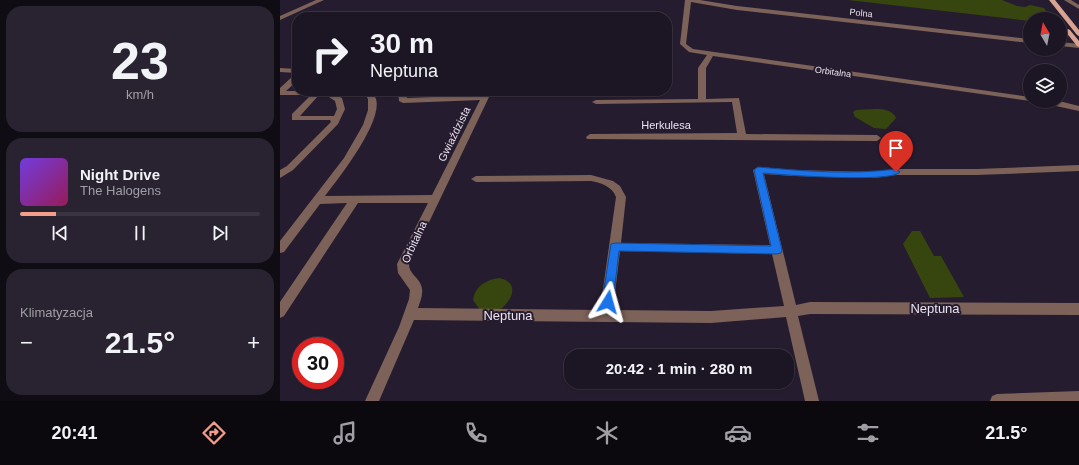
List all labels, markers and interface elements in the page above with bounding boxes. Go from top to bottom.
street label: Polna [849,7,873,19]
north arrow [1023,12,1067,56]
map controls [1023,12,1067,108]
icon: right [304,28,356,80]
text: 30 m [370,28,434,59]
text: 23 [111,32,169,90]
text: Neptuna [370,61,438,81]
button: layers [1023,64,1067,108]
street label: Orbitalna [814,65,852,79]
text: km/h [126,87,154,102]
street label: Gwiaździsta [436,104,473,163]
street label: Herkulesa [641,119,692,131]
pin [879,131,913,172]
icon: arrive [885,137,907,159]
text: Night Drive [80,166,160,183]
text: The Halogens [80,183,161,198]
street label: Orbitalna [399,218,429,265]
icon: previous [49,222,71,244]
icon: pause [129,222,151,244]
icon: next [209,222,231,244]
position arrow [587,281,629,323]
street label: Neptuna [910,301,960,316]
text: Klimatyzacja [20,305,93,320]
street label: Neptuna [483,308,533,323]
text: 21.5° [105,326,175,359]
text: − [20,330,33,355]
text: + [247,330,260,355]
speed limit sign: 30 [292,337,344,389]
text: 20:42 · 1 min · 280 m [606,360,752,377]
icon: directions [200,419,228,447]
icon: music [331,419,359,447]
icon: phone [462,419,490,447]
icon: climate [593,419,621,447]
icon: car [724,419,752,447]
icon: filters [854,419,882,447]
text: 20:41 [51,423,97,443]
text: 21.5° [985,423,1027,443]

